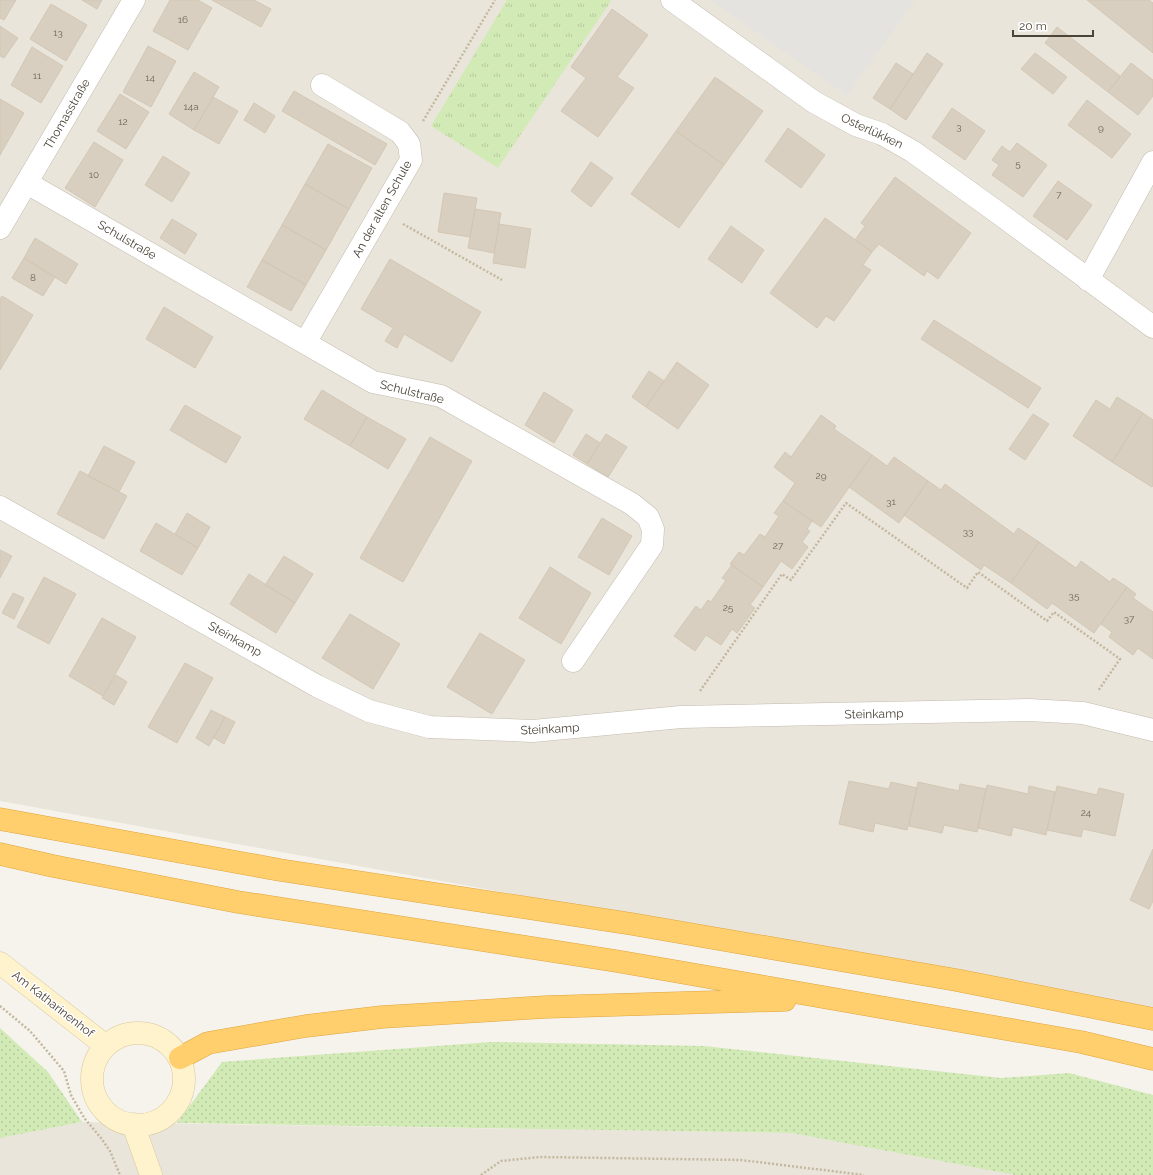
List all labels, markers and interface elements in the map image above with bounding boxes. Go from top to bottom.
scale bar [1013,12,1093,38]
house number: 16 [178,14,188,25]
text: 20 m [1019,19,1047,33]
house number: 13 [53,27,63,38]
house number: 11 [33,70,42,81]
house number: 14 [145,72,155,83]
street label: Thomasstraße [41,76,93,152]
house number: 14a [183,101,199,112]
street label: Osterlükken [839,111,905,151]
house number: 12 [118,116,128,127]
house number: 3 [956,121,962,132]
house number: 9 [1098,122,1104,133]
street label: An der alten Schule [350,158,414,260]
house number: 5 [1015,158,1021,169]
house number: 10 [89,169,99,180]
house number: 7 [1056,189,1062,200]
street label: Schulstraße [95,218,159,262]
house number: 8 [30,272,36,283]
street label: Schulstraße [379,377,445,407]
house number: 29 [815,470,827,481]
house number: 31 [886,496,897,507]
house number: 33 [963,526,973,537]
house number: 27 [773,540,784,551]
house number: 35 [1069,590,1080,601]
house number: 25 [723,602,734,613]
house number: 37 [1124,613,1135,624]
street label: Steinkamp [206,619,264,659]
street label: Steinkamp [844,706,904,722]
street label: Steinkamp [520,720,580,738]
house number: 24 [1081,807,1092,818]
street label: Am Katharinenhof [9,968,97,1041]

